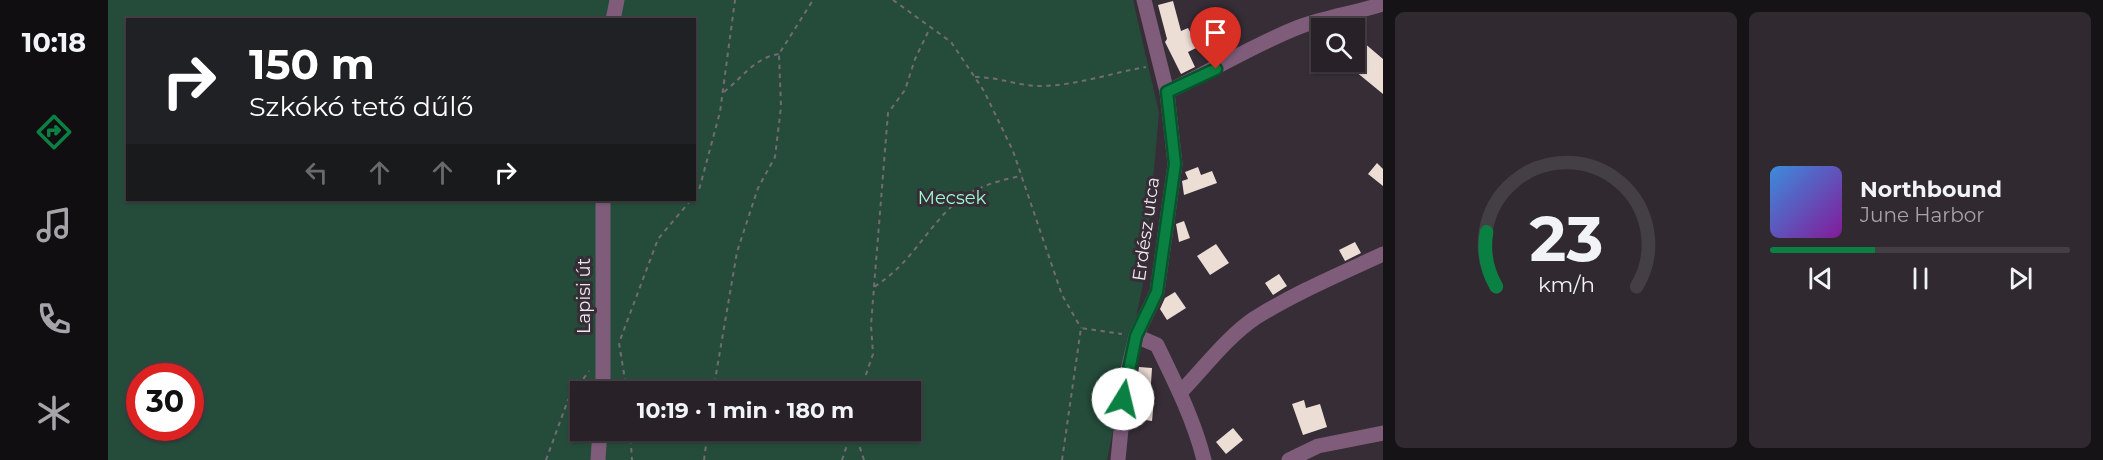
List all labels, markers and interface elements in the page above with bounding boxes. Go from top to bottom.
pin [1190,7,1241,69]
icon: arrive [1199,16,1232,49]
map controls [1311,18,1365,72]
button: search [1311,18,1365,72]
text: 10:18 [22,26,86,59]
text: 150 m [249,38,375,90]
icon: right [150,42,228,120]
text: Szkókó tető dűlő [249,90,473,123]
icon: directions [33,111,75,153]
icon: left [300,156,333,189]
icon: ahead [363,156,396,189]
icon: ahead [426,156,459,189]
icon: right [489,156,522,189]
street label: Erdész utca [1128,176,1164,282]
text: Northbound [1860,176,2002,203]
park label: Mecsek [918,187,987,209]
text: 23 [1529,201,1603,277]
text: June Harbor [1860,203,1984,227]
icon: music [33,204,75,246]
street label: Lapisi út [573,258,595,334]
icon: previous [1804,262,1837,295]
icon: pause [1904,262,1937,295]
icon: next [2004,262,2037,295]
text: km/h [1537,271,1595,297]
icon: phone [33,298,75,340]
speed limit sign: 30 [126,363,204,441]
position arrow [1091,367,1155,431]
icon: climate [33,392,75,434]
text: 10:19 · 1 min · 180 m [637,397,854,424]

